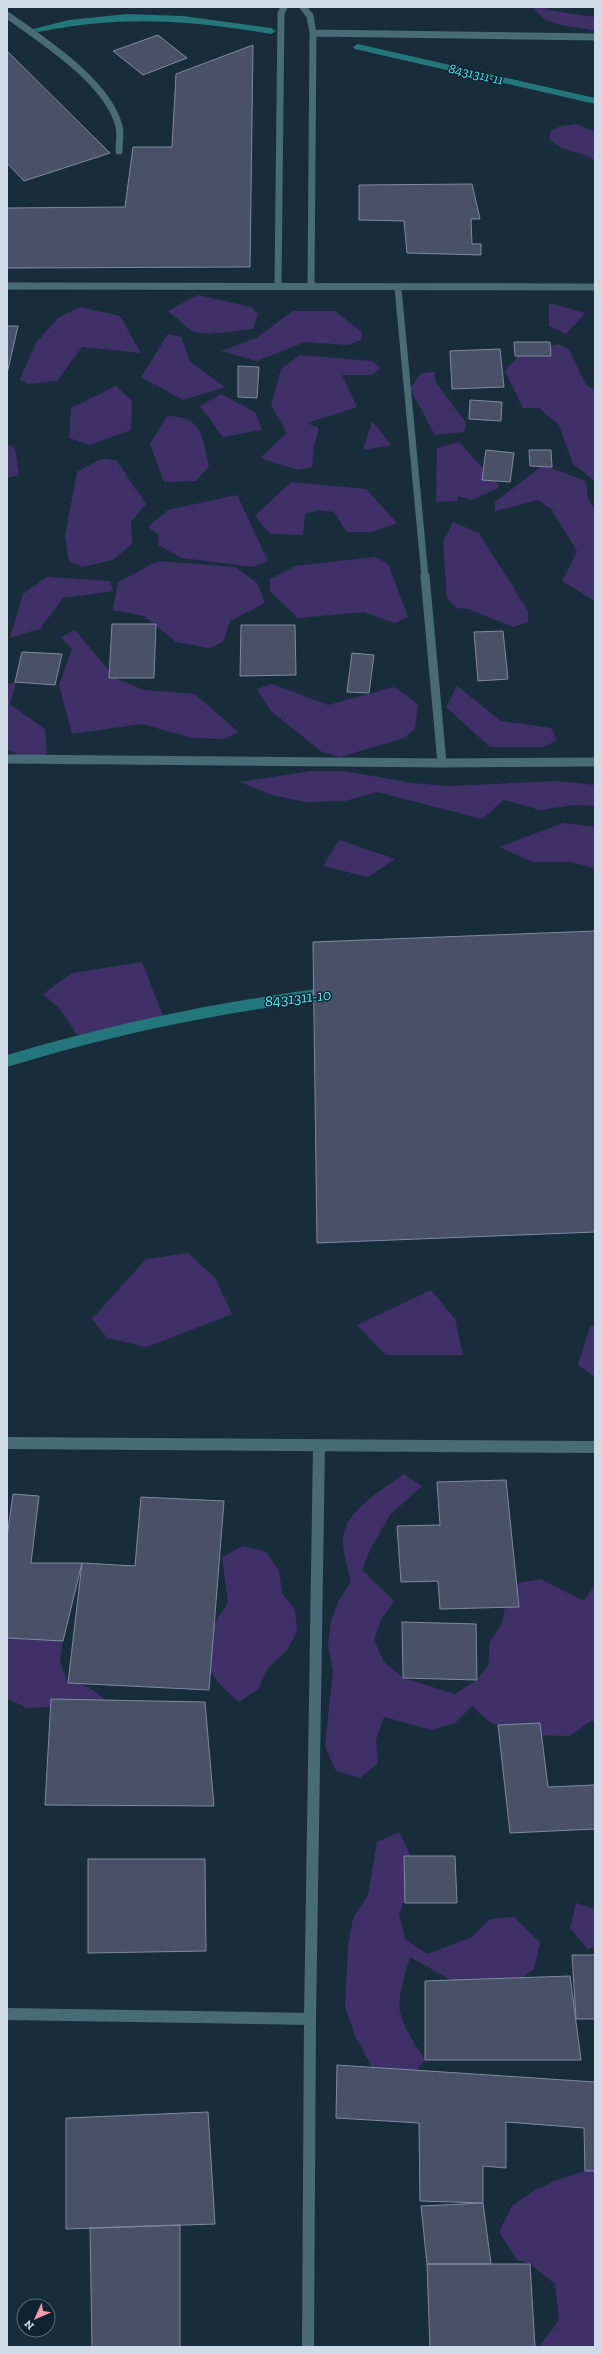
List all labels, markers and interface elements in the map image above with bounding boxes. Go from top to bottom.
water label: 8431311-11 [447,60,505,88]
water label: 8431311-10 [264,986,332,1010]
north arrow [16,2298,56,2338]
text: N [21,2317,37,2332]

